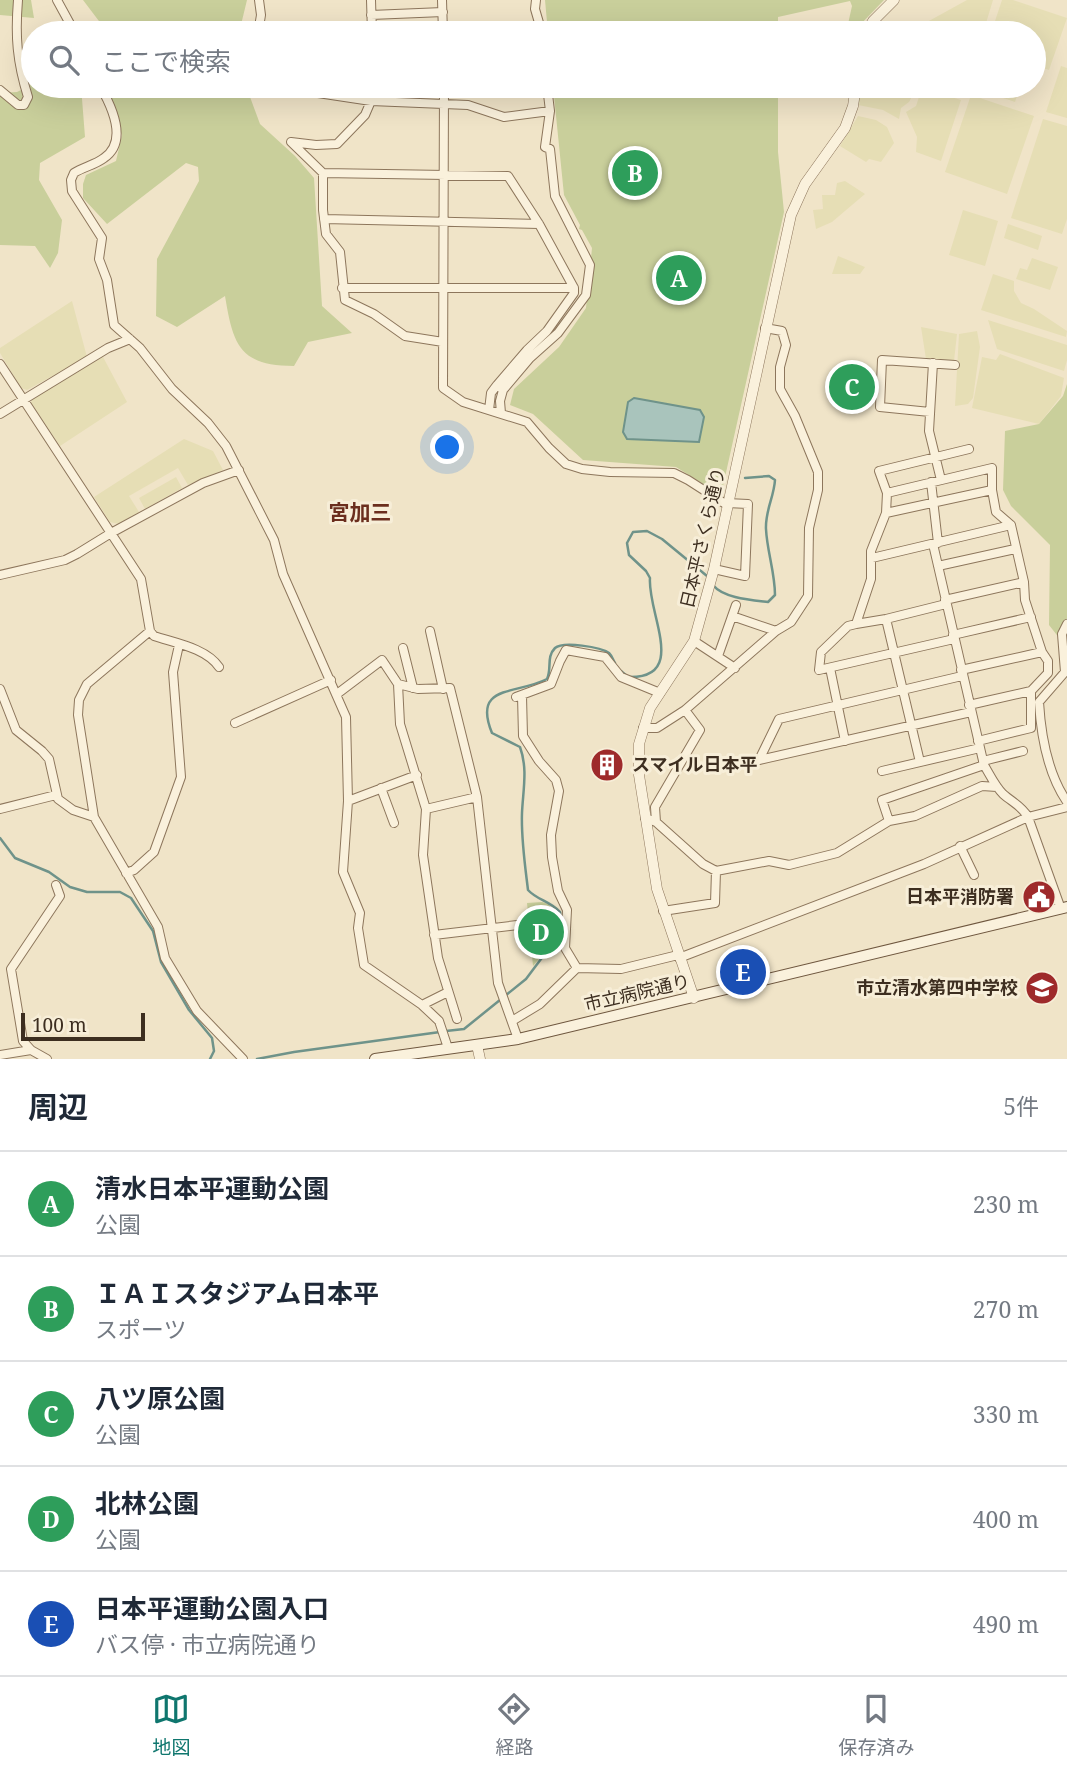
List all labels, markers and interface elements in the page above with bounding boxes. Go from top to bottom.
search box [21,21,1046,98]
icon: search [45,41,83,79]
text: ここで検索 [101,43,231,79]
pin: B [612,147,658,199]
pin: A [656,252,702,304]
pin: C [829,361,875,413]
your location [430,430,464,464]
street label: 日本平さくら通り [674,465,730,611]
district label: 宮加三 [329,498,392,526]
building icon: スマイル日本平 [588,746,626,784]
place label: スマイル日本平 [632,752,757,776]
public building icon: 日本平消防署 [1020,878,1058,916]
place label: 日本平消防署 [906,884,1014,908]
pin: D [518,906,564,958]
pin: E [720,946,766,998]
street label: 市立病院通り [581,968,692,1016]
school or university icon: 市立清水第四中学校 [1023,969,1061,1007]
place label: 市立清水第四中学校 [856,975,1018,999]
scale bar [21,1010,145,1042]
text: 100 m [32,1012,87,1038]
text: 周辺 [28,1086,88,1127]
text: 5件 [1003,1090,1039,1122]
text: 清水日本平運動公園 [95,1170,329,1206]
text: A [42,1188,60,1220]
text: 230 m [973,1188,1039,1220]
text: 公園 [95,1208,141,1240]
text: ＩＡＩスタジアム日本平 [95,1275,379,1311]
text: B [43,1293,59,1325]
text: 270 m [973,1293,1039,1325]
text: スポーツ [95,1313,187,1345]
text: 八ツ原公園 [95,1380,225,1416]
text: C [43,1398,59,1430]
text: 330 m [973,1398,1039,1430]
text: 公園 [95,1418,141,1450]
text: 北林公園 [95,1485,199,1521]
text: D [42,1503,60,1535]
text: 400 m [973,1503,1039,1535]
text: 公園 [95,1523,141,1555]
text: 日本平運動公園入口 [95,1590,329,1626]
text: E [43,1608,59,1640]
text: 490 m [973,1608,1039,1640]
text: バス停 · 市立病院通り [95,1628,320,1660]
tab: 地図 [152,1690,191,1760]
tab: 経路 [495,1690,534,1760]
tab: 保存済み [838,1690,915,1760]

